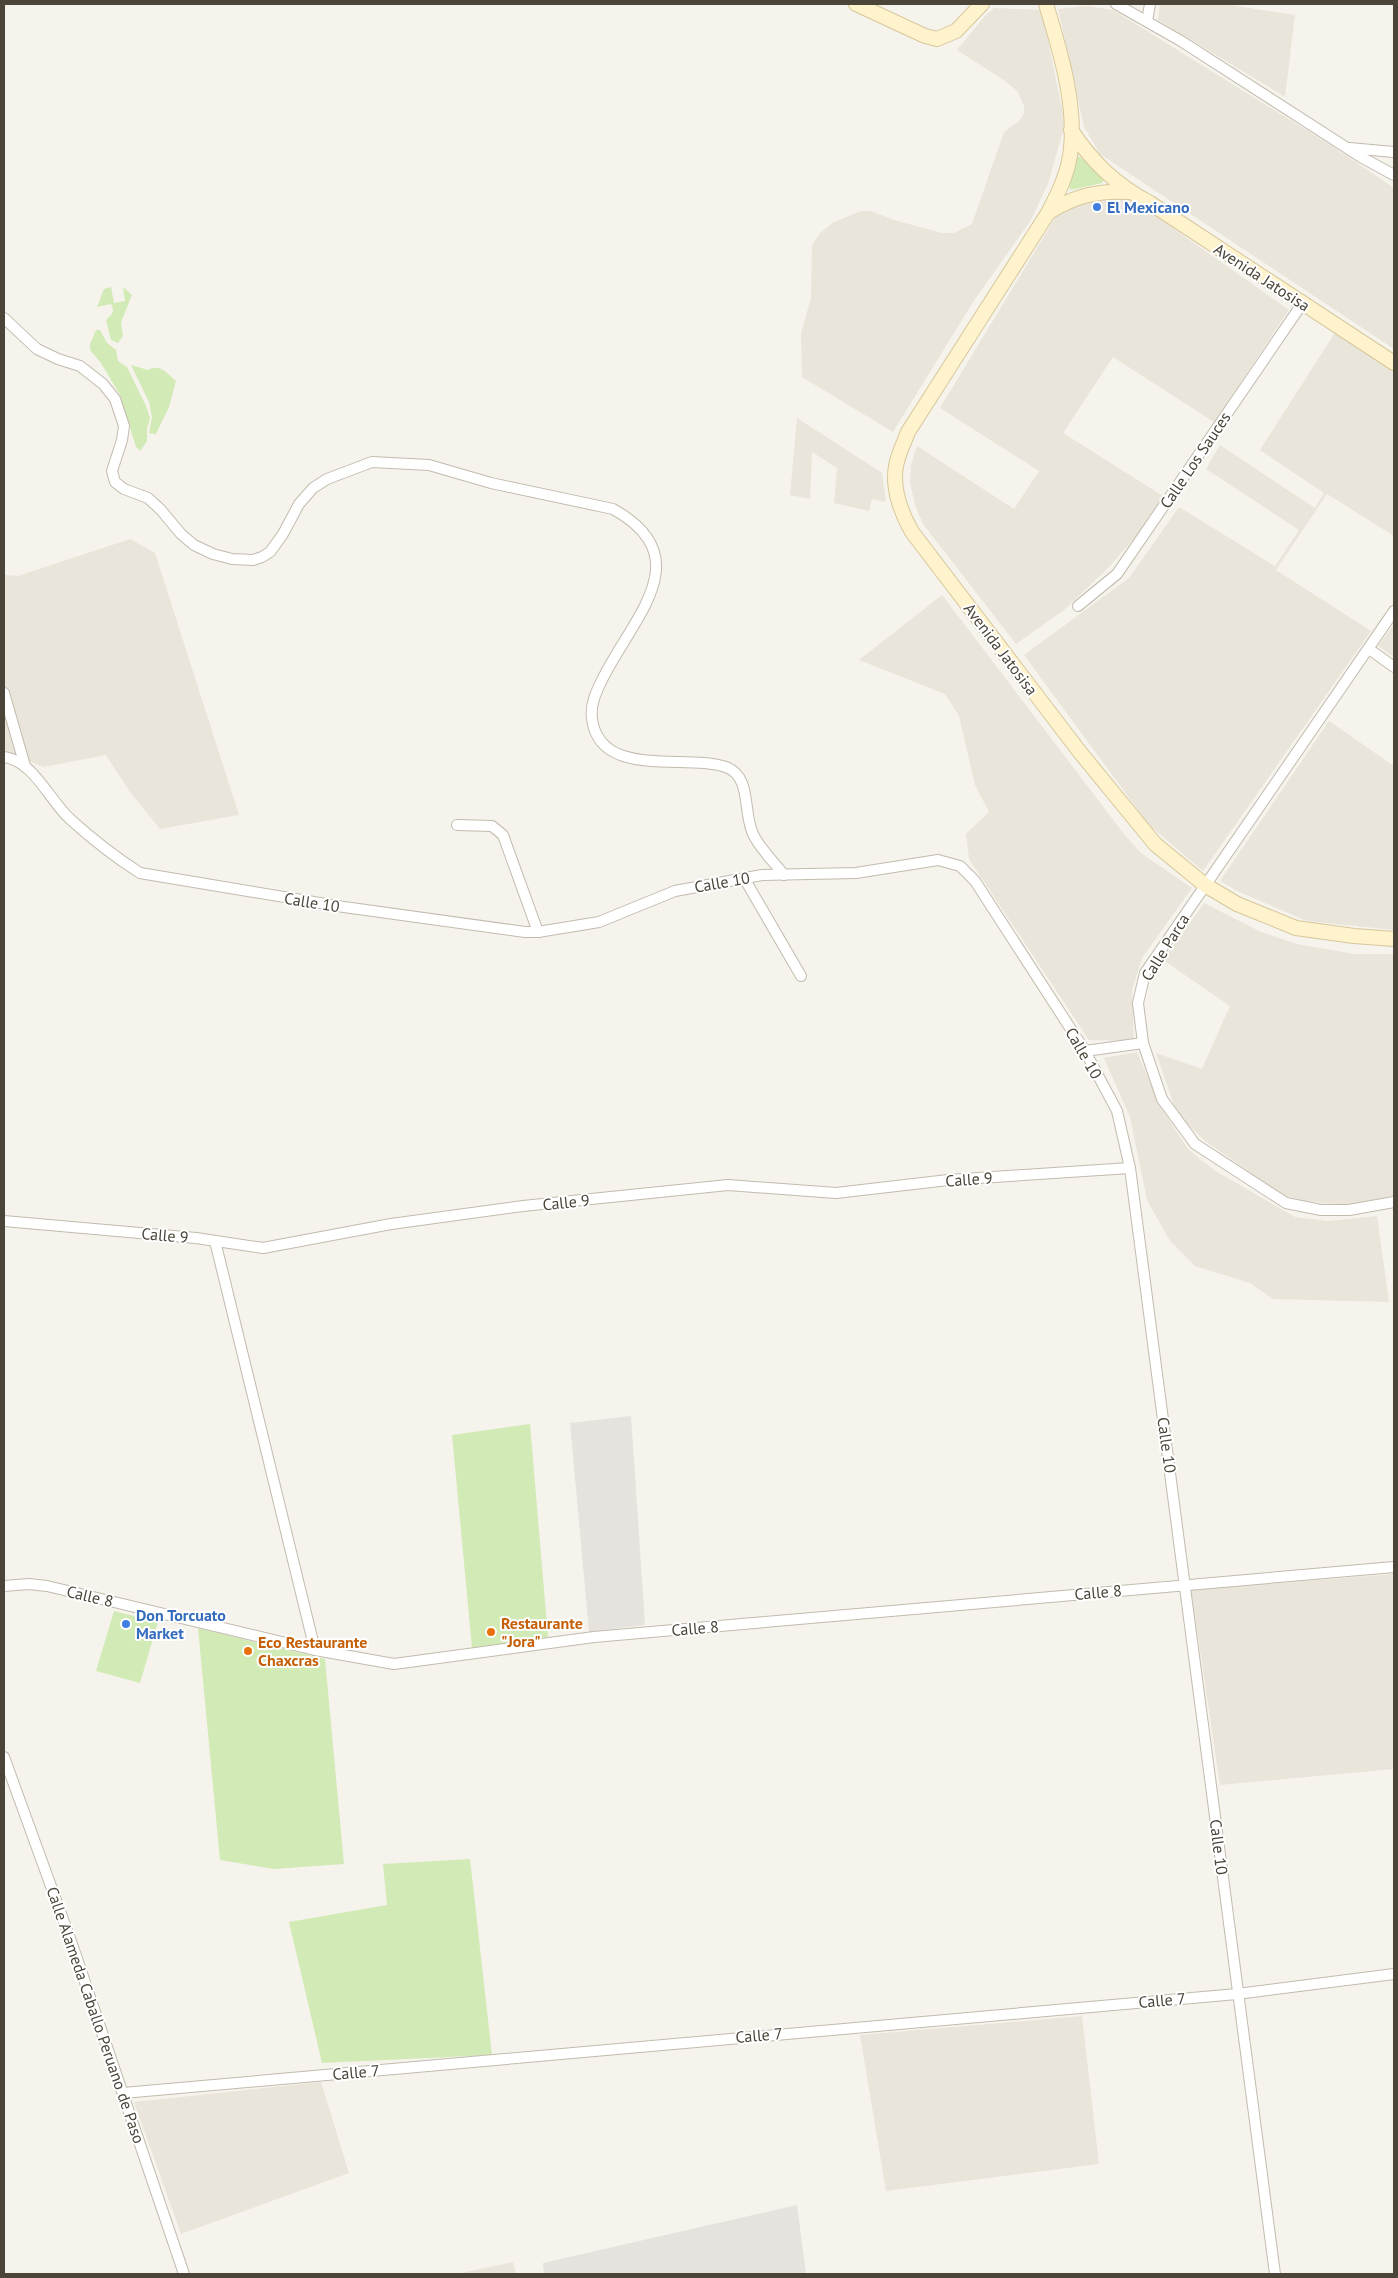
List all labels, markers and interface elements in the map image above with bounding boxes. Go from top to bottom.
place label: El Mexicano [1107,197,1190,217]
marker: El Mexicano [1091,201,1103,213]
street label: Avenida Jatosisa [1210,239,1314,315]
street label: Calle Los Sauces [1155,408,1235,512]
street label: Avenida Jatosisa [960,599,1042,699]
street label: Calle 10 [693,867,752,897]
street label: Calle 10 [283,888,341,916]
street label: Calle Parca [1137,910,1193,984]
street label: Calle 10 [1061,1024,1107,1082]
street label: Calle 9 [945,1167,993,1191]
street label: Calle 9 [541,1190,591,1214]
street label: Calle 9 [141,1223,189,1247]
street label: Calle 10 [1153,1416,1181,1474]
street label: Calle 8 [1074,1580,1122,1604]
street label: Calle 8 [65,1581,115,1611]
place label: Don Torcuato Market [136,1605,226,1643]
place label: Restaurante "Jora" [501,1613,583,1651]
street label: Calle 8 [671,1616,719,1640]
marker: Don Torcuato Market [120,1618,132,1630]
marker: Restaurante "Jora" [485,1626,497,1638]
place label: Eco Restaurante Chaxcras [258,1632,367,1670]
marker: Eco Restaurante Chaxcras [242,1645,254,1657]
street label: Calle 10 [1206,1818,1232,1876]
street label: Calle Alameda Caballo Peruano de Paso [43,1884,149,2146]
street label: Calle 7 [1138,1988,1186,2012]
street label: Calle 7 [735,2023,783,2047]
street label: Calle 7 [332,2060,380,2084]

